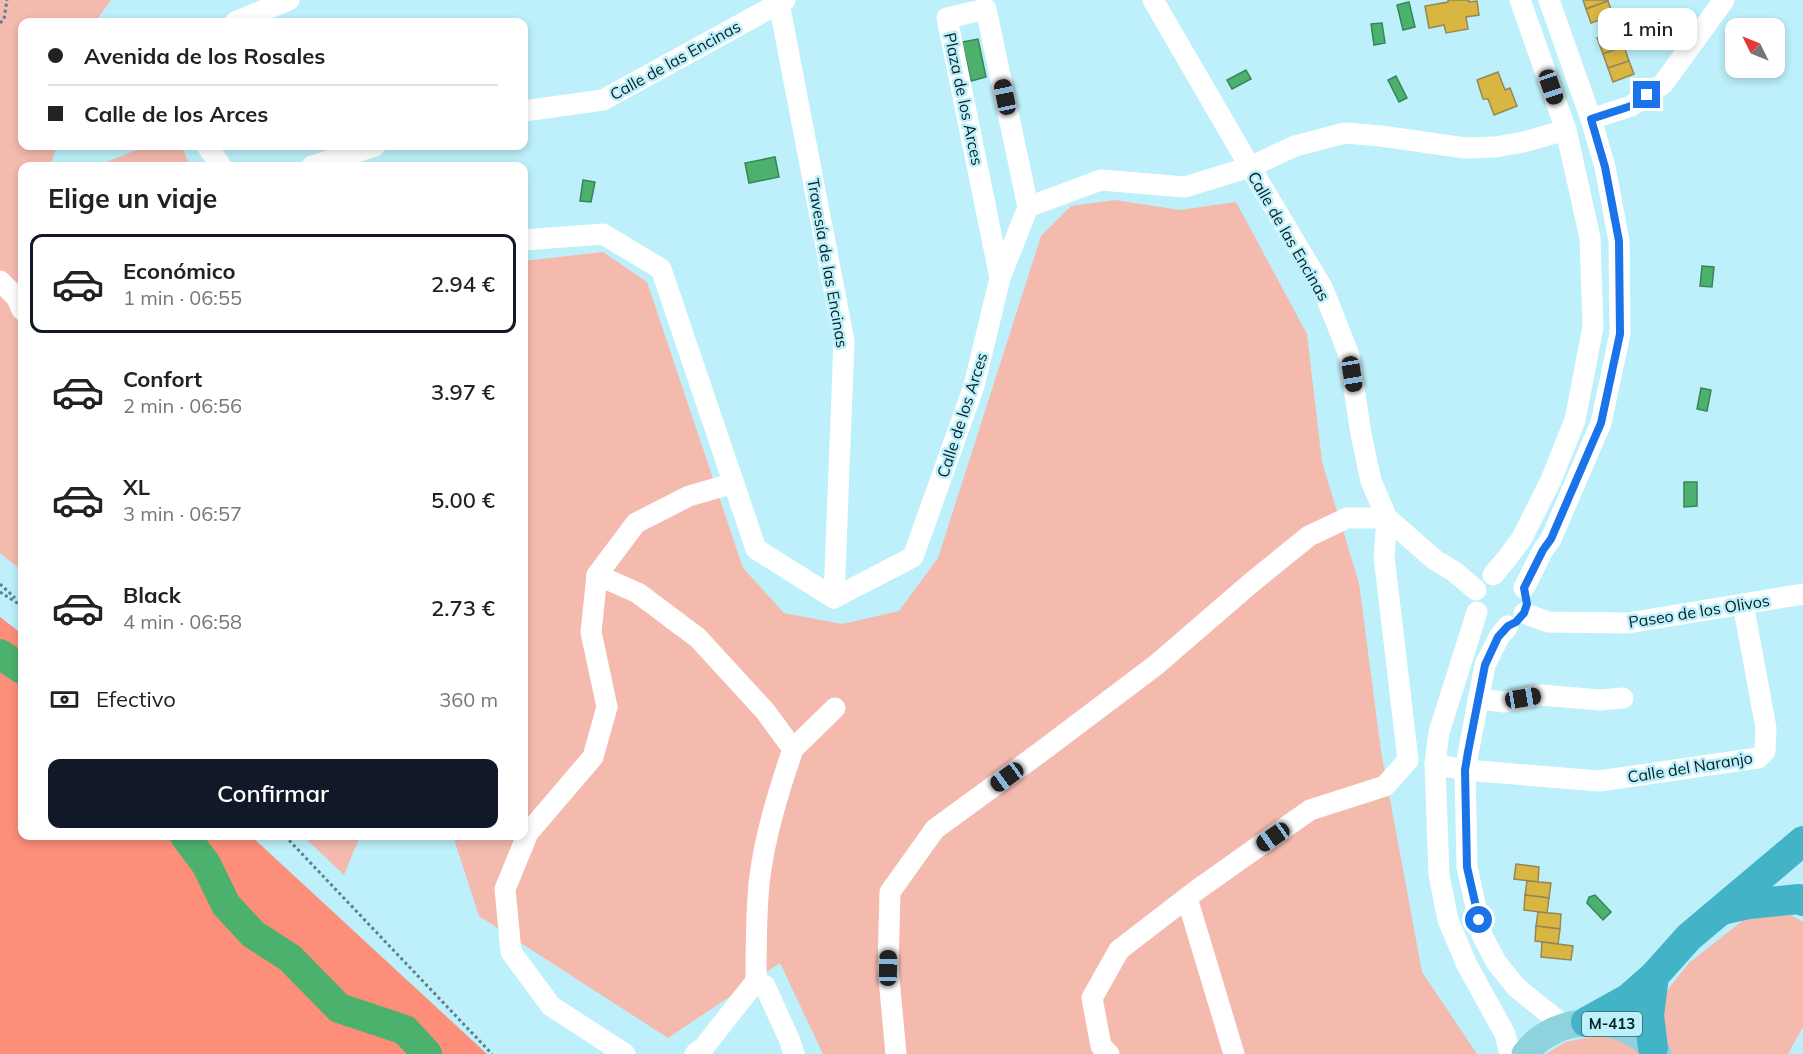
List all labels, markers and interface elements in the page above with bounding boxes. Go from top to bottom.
callout: 1 min [1598,8,1696,50]
street label: Calle de las Encinas [606,16,744,104]
text: 1 min [1622,16,1673,41]
north arrow [1725,18,1785,78]
map controls [1725,18,1785,78]
street label: Plaza de los Arces [940,31,988,167]
text: Avenida de los Rosales [84,42,325,70]
car [1537,67,1565,107]
car [992,78,1018,116]
route end [1633,81,1660,108]
text: Calle de los Arces [84,100,268,128]
street label: Calle de las Encinas [1244,168,1334,304]
street label: Travesía de las Encinas [803,177,853,349]
text: Elige un viaje [48,181,217,215]
icon: car [51,257,105,311]
text: Económico [123,257,236,285]
text: 2.94 € [431,270,495,298]
text: 1 min · 06:55 [123,285,242,310]
street label: Calle de los Arces [932,350,992,480]
car [1340,355,1364,393]
icon: car [51,365,105,419]
text: Confort [123,365,202,393]
text: 3.97 € [431,378,495,406]
text: 2 min · 06:56 [123,393,242,418]
icon: car [51,473,105,527]
text: XL [123,473,150,501]
text: 5.00 € [431,486,495,514]
text: 3 min · 06:57 [123,501,242,526]
icon: car [51,581,105,635]
text: Black [123,581,181,609]
street label: Paseo de los Olivos [1627,590,1771,632]
text: 2.73 € [431,594,495,622]
text: 4 min · 06:58 [123,609,242,634]
icon: cash [48,683,81,716]
text: Efectivo [96,685,176,713]
car [1504,686,1542,710]
text: 360 m [439,687,498,712]
street label: Calle del Naranjo [1626,747,1754,787]
button: Confirmar [48,759,498,828]
car [987,759,1027,795]
car [1253,819,1293,855]
route start [1465,906,1492,933]
car [879,950,897,986]
road number: M-413 [1582,1012,1642,1036]

